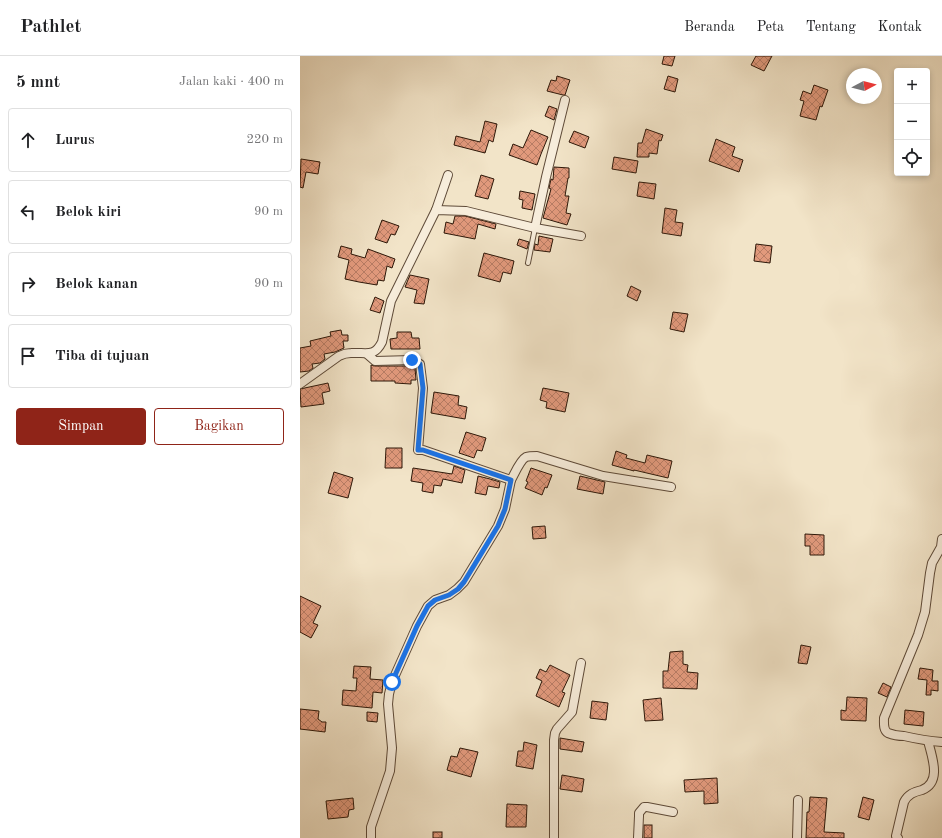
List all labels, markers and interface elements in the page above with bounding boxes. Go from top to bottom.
text: Pathlet [20,18,81,37]
text: Beranda [684,20,735,34]
text: Peta [757,20,784,34]
text: Tentang [806,20,856,34]
text: Kontak [878,20,922,34]
north arrow [846,68,882,104]
map controls [894,68,930,176]
button: + [894,68,930,104]
text: 5 mnt [16,74,60,91]
text: Jalan kaki · 400 m [179,75,284,88]
button: − [894,104,930,140]
icon: ahead [17,129,39,151]
text: Lurus [55,133,95,148]
text: 220 m [246,133,283,146]
button: locate [894,140,930,176]
icon: left [17,201,39,223]
text: Belok kiri [55,205,121,220]
text: 90 m [254,205,283,218]
icon: right [17,273,39,295]
text: Belok kanan [55,277,138,292]
text: 90 m [254,277,283,290]
icon: arrive [17,345,39,367]
text: Tiba di tujuan [55,349,149,364]
route end [403,351,421,369]
button: Simpan [16,408,146,445]
button: Bagikan [154,408,284,445]
route start [383,673,401,691]

